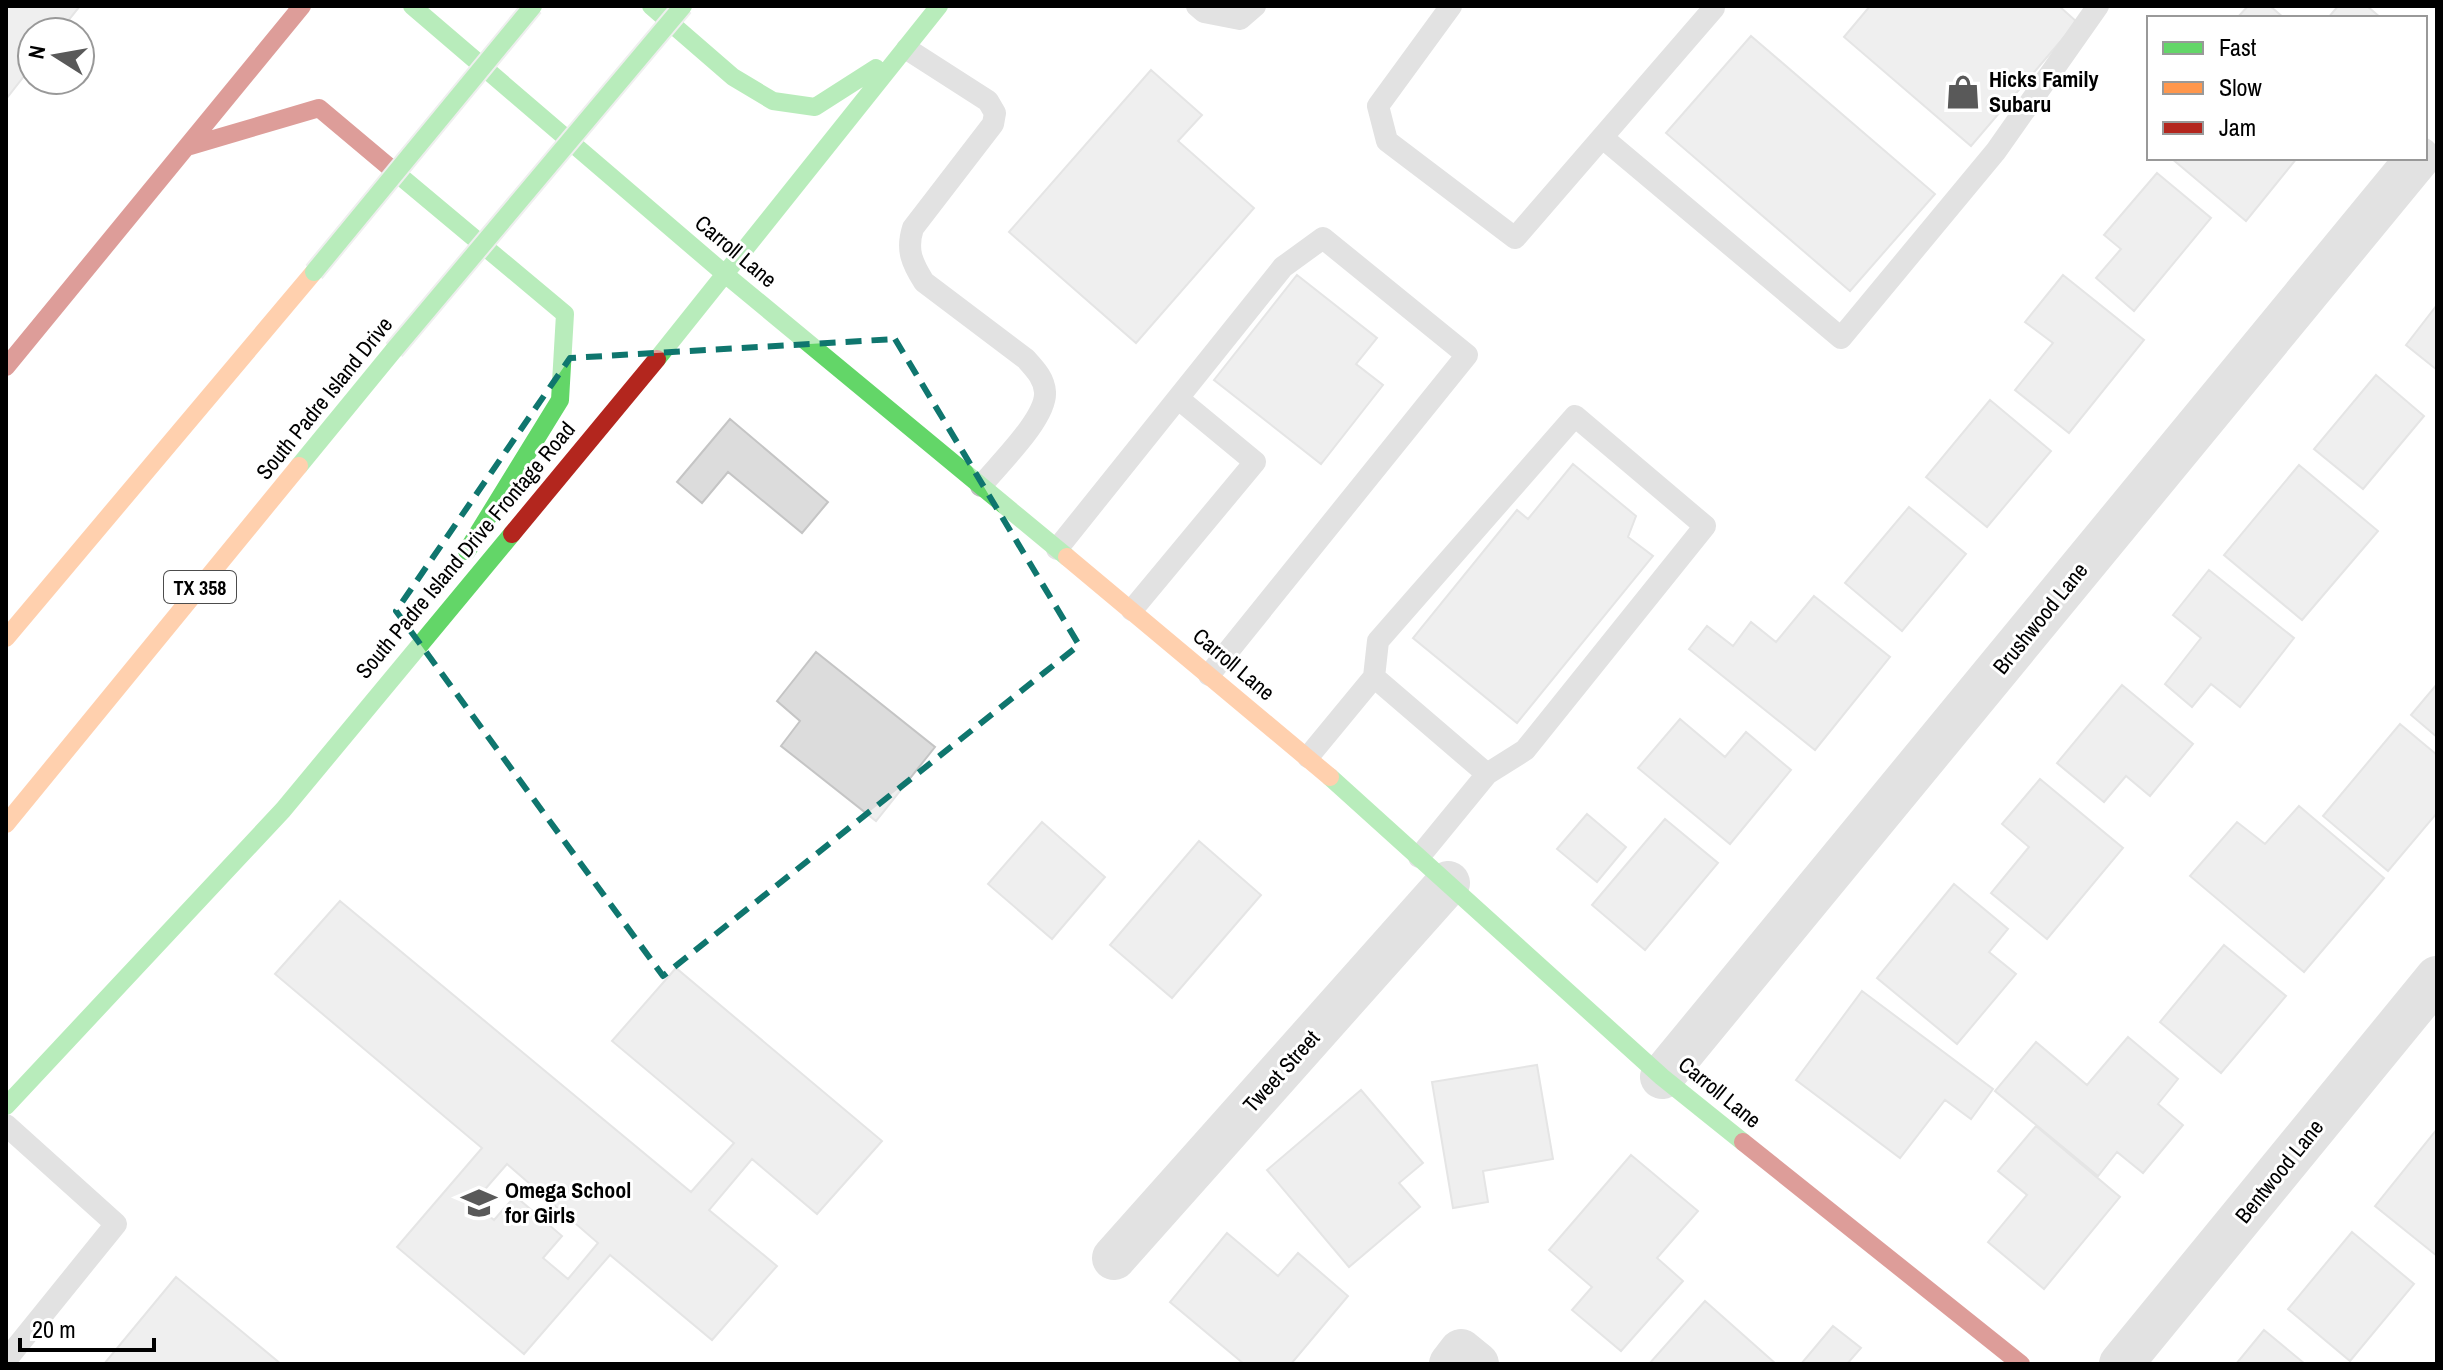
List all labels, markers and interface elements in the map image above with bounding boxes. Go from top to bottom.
north arrow [16,16,96,96]
legend [2147,16,2427,160]
text: Fast [2219,31,2257,63]
text: N [20,43,52,61]
place label: Hicks Family Subaru [1989,64,2098,119]
text: Slow [2219,71,2262,103]
shop icon: Hicks Family Subaru [1944,73,1982,111]
text: Jam [2219,111,2256,143]
street label: Carroll Lane [689,208,783,294]
street label: South Padre Island Drive [249,310,399,486]
street label: South Padre Island Drive Frontage Road [348,415,582,685]
street label: Brushwood Lane [1986,556,2094,680]
road number: TX 358 [164,571,236,603]
street label: Carroll Lane [1187,621,1281,707]
street label: Tweet Street [1236,1023,1326,1119]
street label: Carroll Lane [1672,1049,1768,1135]
street label: Bentwood Lane [2228,1113,2330,1229]
place label: Omega School for Girls [505,1175,631,1230]
school or university icon: Omega School for Girls [460,1184,498,1222]
scale bar [20,1302,154,1352]
text: 20 m [32,1313,76,1345]

